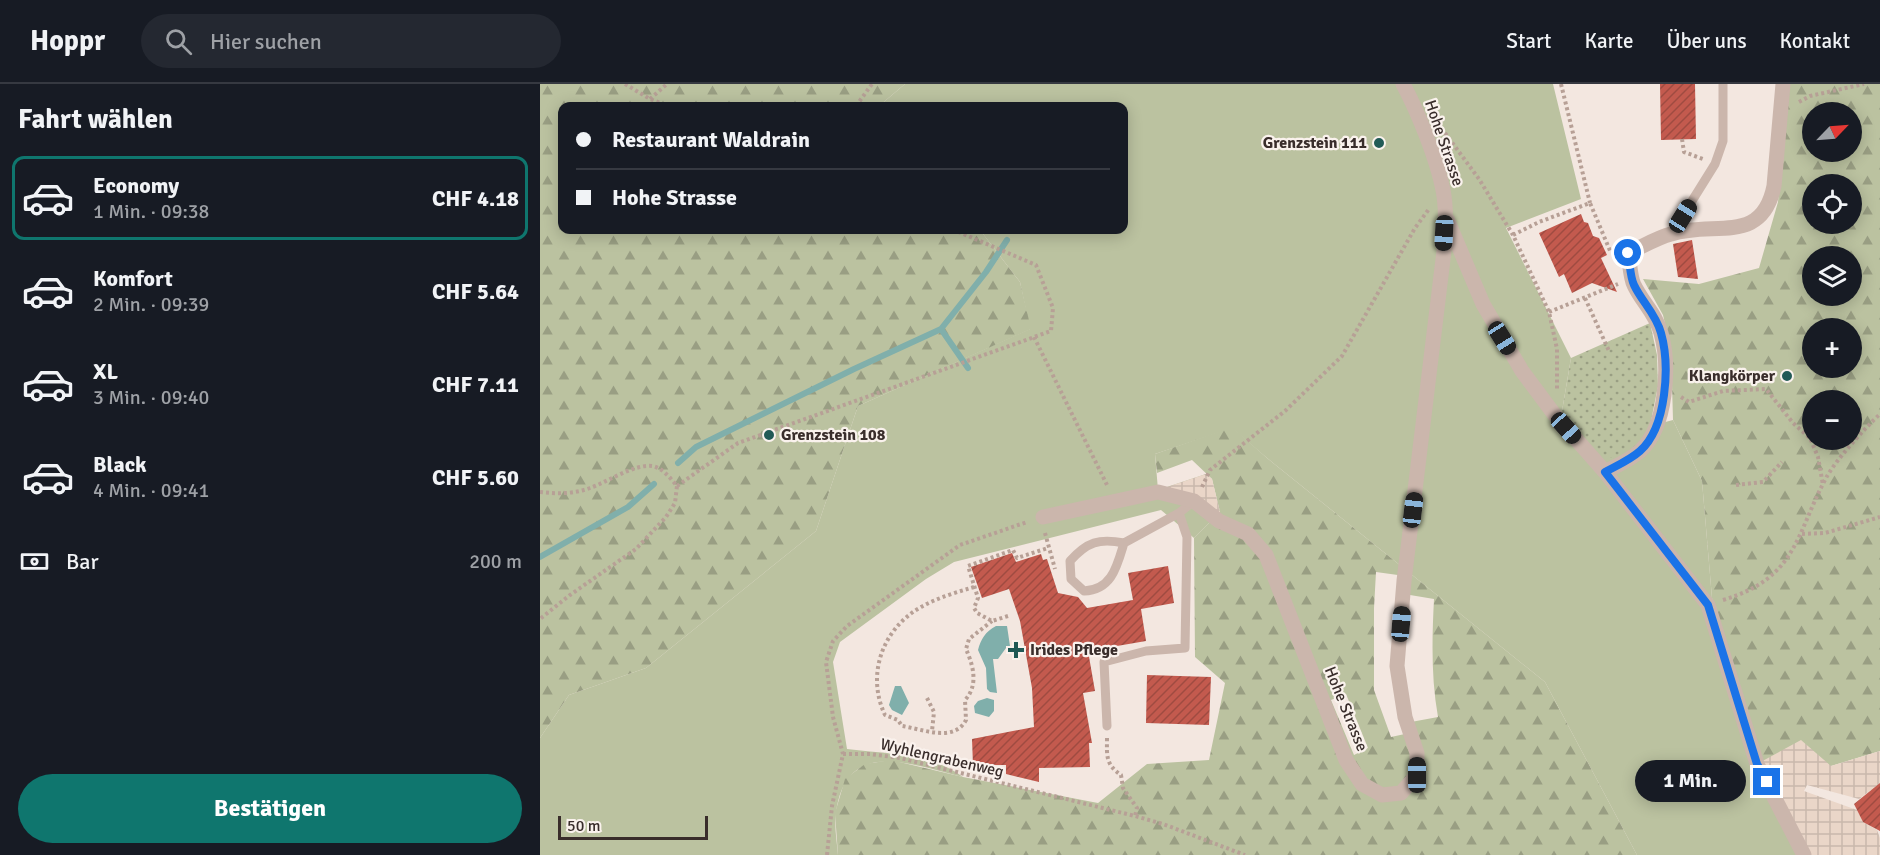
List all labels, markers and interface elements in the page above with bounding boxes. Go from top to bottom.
search box [141,14,561,68]
text: Hoppr [30,24,105,58]
icon: search [162,25,195,58]
text: Hier suchen [210,28,322,55]
text: Start [1506,28,1551,54]
text: Karte [1584,28,1633,54]
text: Über uns [1666,28,1747,54]
text: Kontakt [1780,28,1850,54]
street label: Hohe Strasse [1420,97,1468,189]
north arrow [1802,102,1862,162]
map controls [1802,102,1862,450]
text: Fahrt wählen [18,103,173,136]
text: Restaurant Waldrain [612,126,810,153]
place label: Grenzstein 111 [1263,133,1367,153]
marker: Grenzstein 111 [1372,136,1386,150]
icon: car [21,171,75,225]
text: Economy [93,172,179,199]
button: locate [1802,174,1862,234]
text: Hohe Strasse [612,184,737,211]
text: CHF 4.18 [432,185,519,212]
car [1666,196,1700,236]
text: 1 Min. · 09:38 [93,199,209,224]
car [1434,215,1454,251]
route start [1614,239,1641,266]
button: layers [1802,246,1862,306]
icon: car [21,264,75,318]
text: Komfort [93,265,173,292]
text: CHF 5.64 [432,278,519,305]
text: 2 Min. · 09:39 [93,292,209,317]
car [1485,318,1519,358]
button: + [1802,318,1862,378]
icon: car [21,357,75,411]
text: XL [93,358,118,385]
place label: Klangkörper [1689,366,1776,386]
marker: Klangkörper [1780,369,1794,383]
text: CHF 7.11 [432,371,519,398]
text: 3 Min. · 09:40 [93,385,209,410]
button: − [1802,390,1862,450]
car [1547,409,1585,447]
place label: Grenzstein 108 [781,425,886,445]
marker: Grenzstein 108 [762,428,776,442]
icon: car [21,450,75,504]
text: Black [93,451,147,478]
text: CHF 5.60 [432,464,519,491]
text: 4 Min. · 09:41 [93,478,209,503]
car [1402,491,1424,529]
icon: cash [18,545,51,578]
text: Bar [66,548,99,575]
text: 200 m [469,549,522,574]
car [1390,605,1412,643]
place label: Irides Pflege [1030,640,1118,660]
marker: Irides Pflege [1007,641,1025,659]
street label: Hohe Strasse [1320,664,1372,754]
street label: Wyhlengrabenweg [878,734,1006,782]
car [1408,757,1426,793]
callout: 1 Min. [1635,761,1746,803]
text: 1 Min. [1663,768,1718,793]
route end [1753,768,1780,795]
button: Bestätigen [18,774,522,843]
scale bar [558,813,708,840]
text: 50 m [567,816,601,836]

